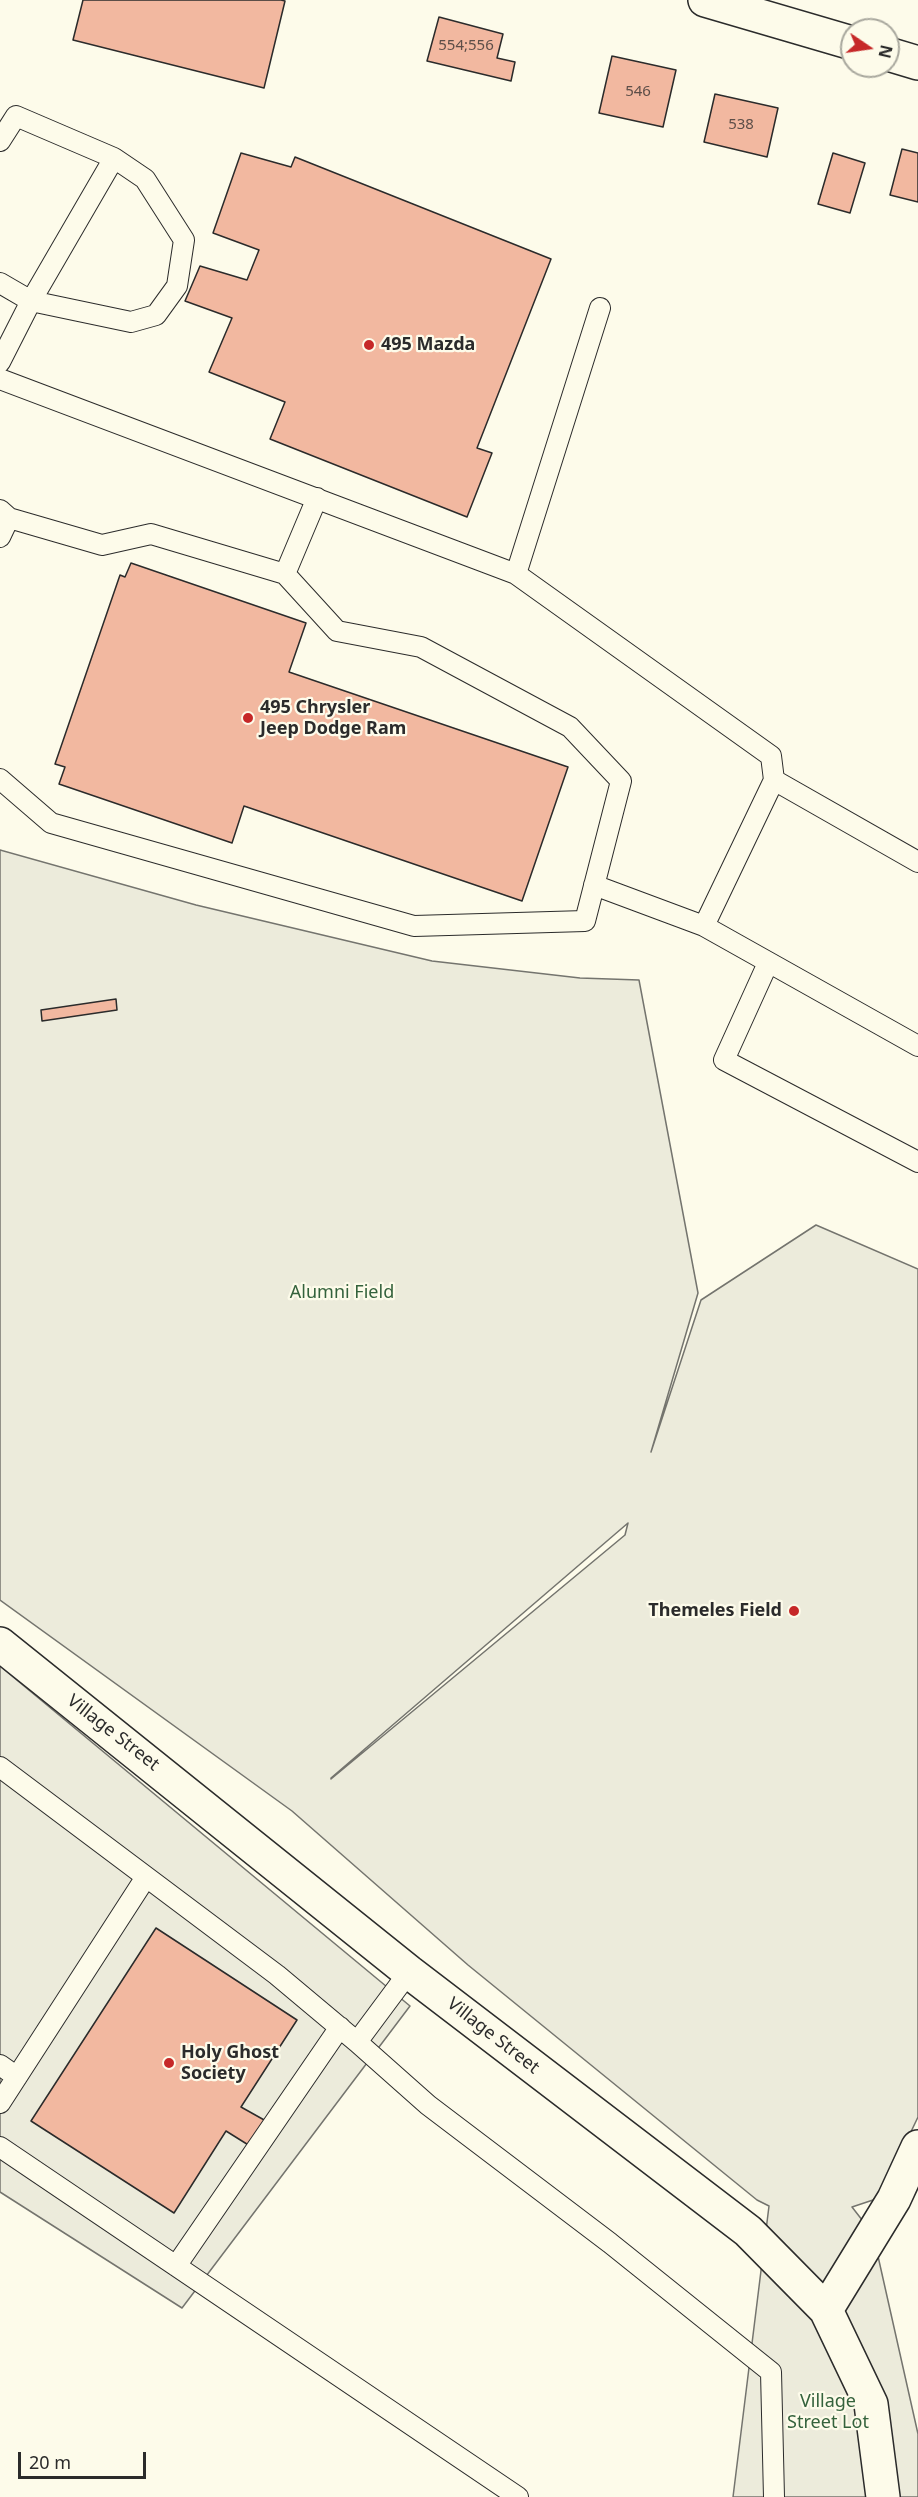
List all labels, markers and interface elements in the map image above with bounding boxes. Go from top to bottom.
north arrow [840,18,900,78]
house number: 554;556 [438,37,494,55]
text: N [873,43,898,60]
house number: 546 [625,83,651,101]
house number: 538 [728,116,754,134]
place label: 495 Mazda [381,334,475,356]
marker: 495 Mazda [362,338,376,352]
place label: 495 Chrysler Jeep Dodge Ram [260,697,406,740]
marker: 495 Chrysler Jeep Dodge Ram [241,711,255,725]
park label: Alumni Field [290,1282,394,1304]
place label: Themeles Field [648,1600,782,1622]
marker: Themeles Field [787,1604,801,1618]
street label: Village Street [63,1690,163,1776]
street label: Village Street [443,1993,543,2079]
place label: Holy Ghost Society [181,2042,279,2084]
marker: Holy Ghost Society [162,2056,176,2070]
park label: Village Street Lot [787,2391,869,2434]
scale bar [21,2440,148,2478]
text: 20 m [29,2450,71,2474]

